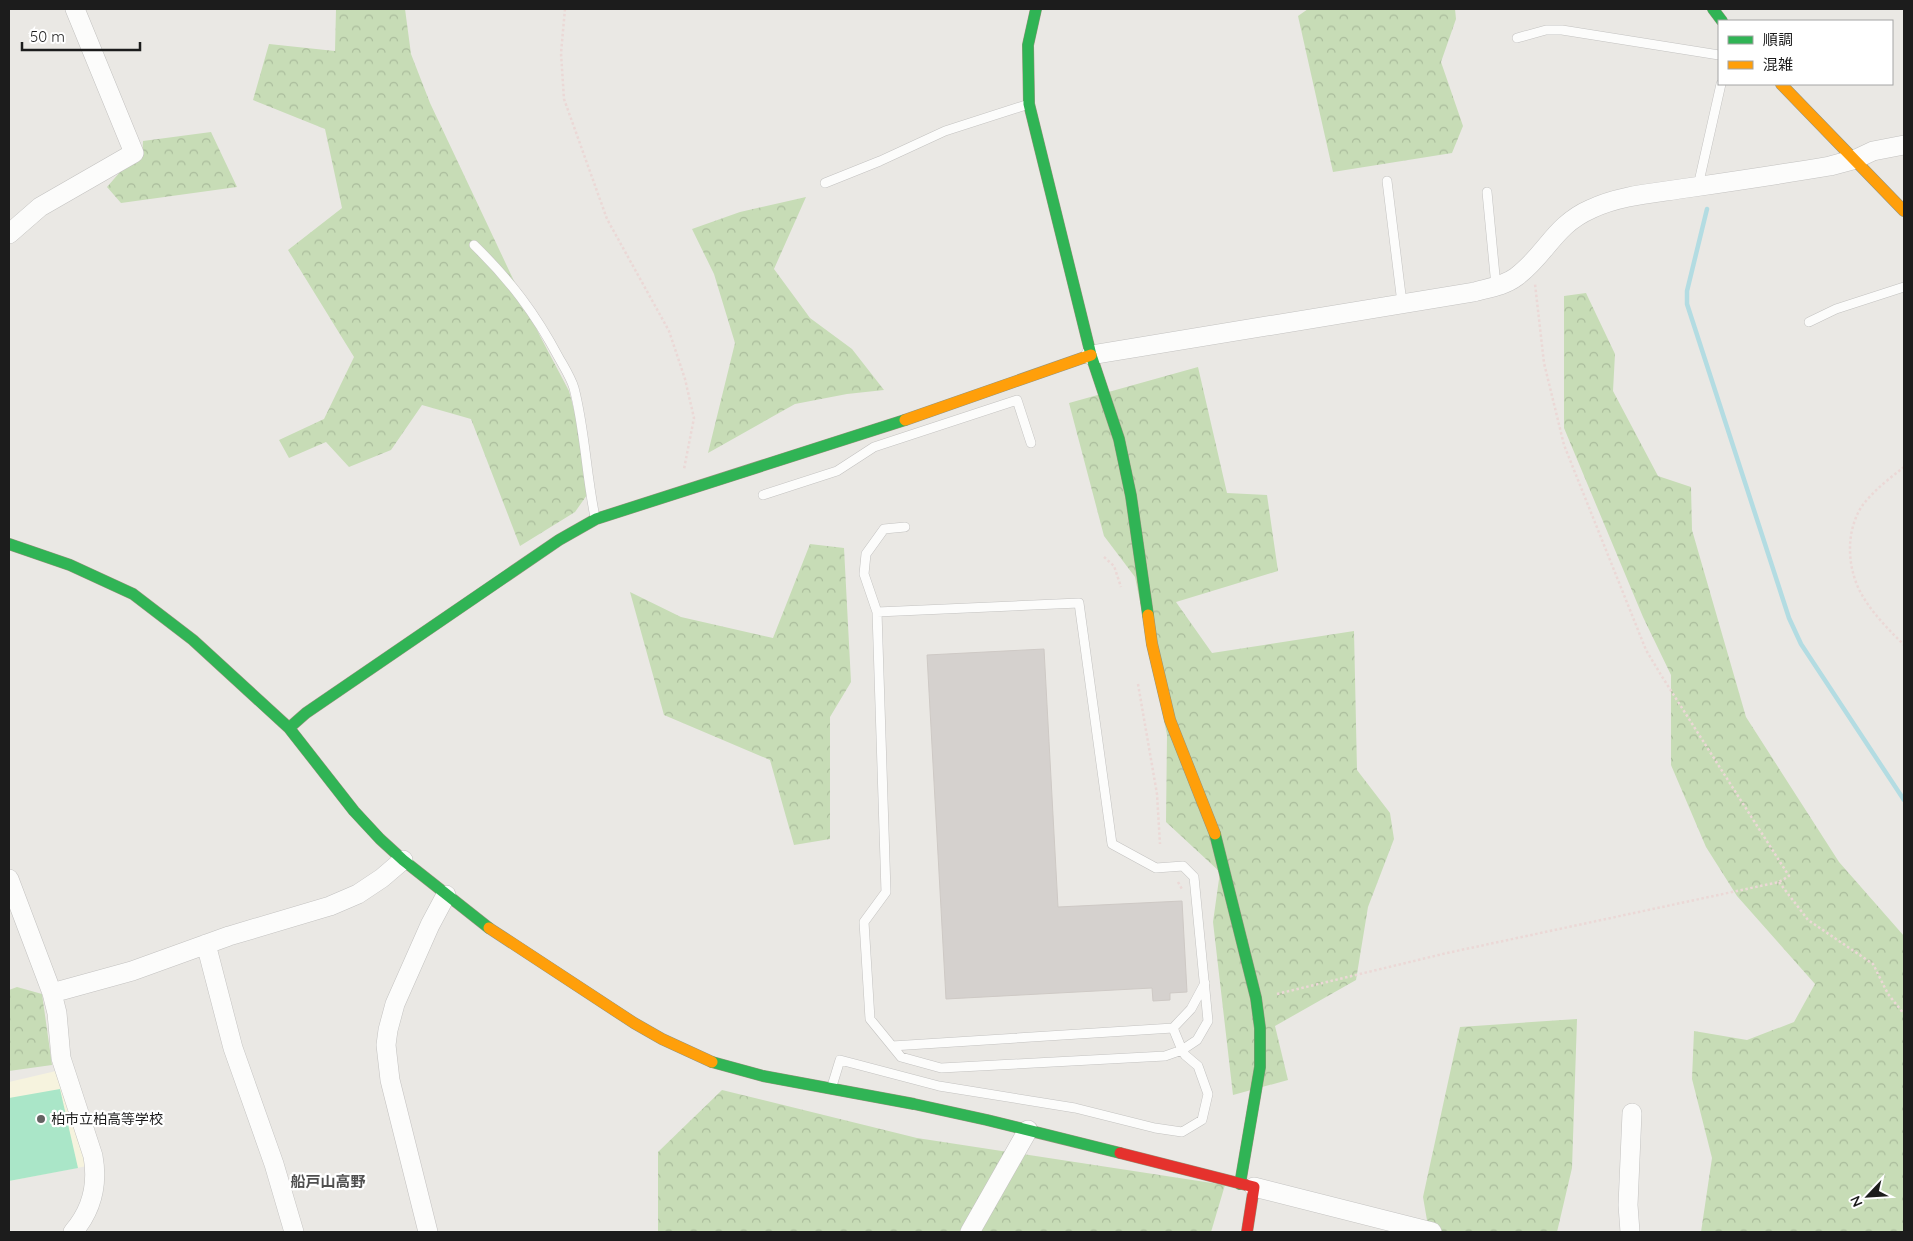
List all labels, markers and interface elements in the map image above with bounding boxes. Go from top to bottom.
scale bar [22,20,140,52]
legend [1718,20,1893,85]
text: 50 m [30,27,65,46]
text: 順調 [1763,30,1793,49]
text: 混雑 [1763,55,1793,74]
place label: 柏市立柏高等学校 [51,1110,163,1128]
marker: 柏市立柏高等学校 [35,1113,47,1125]
north arrow [1843,1171,1893,1221]
district label: 船戸山高野 [290,1172,366,1191]
text: N [1846,1193,1867,1210]

